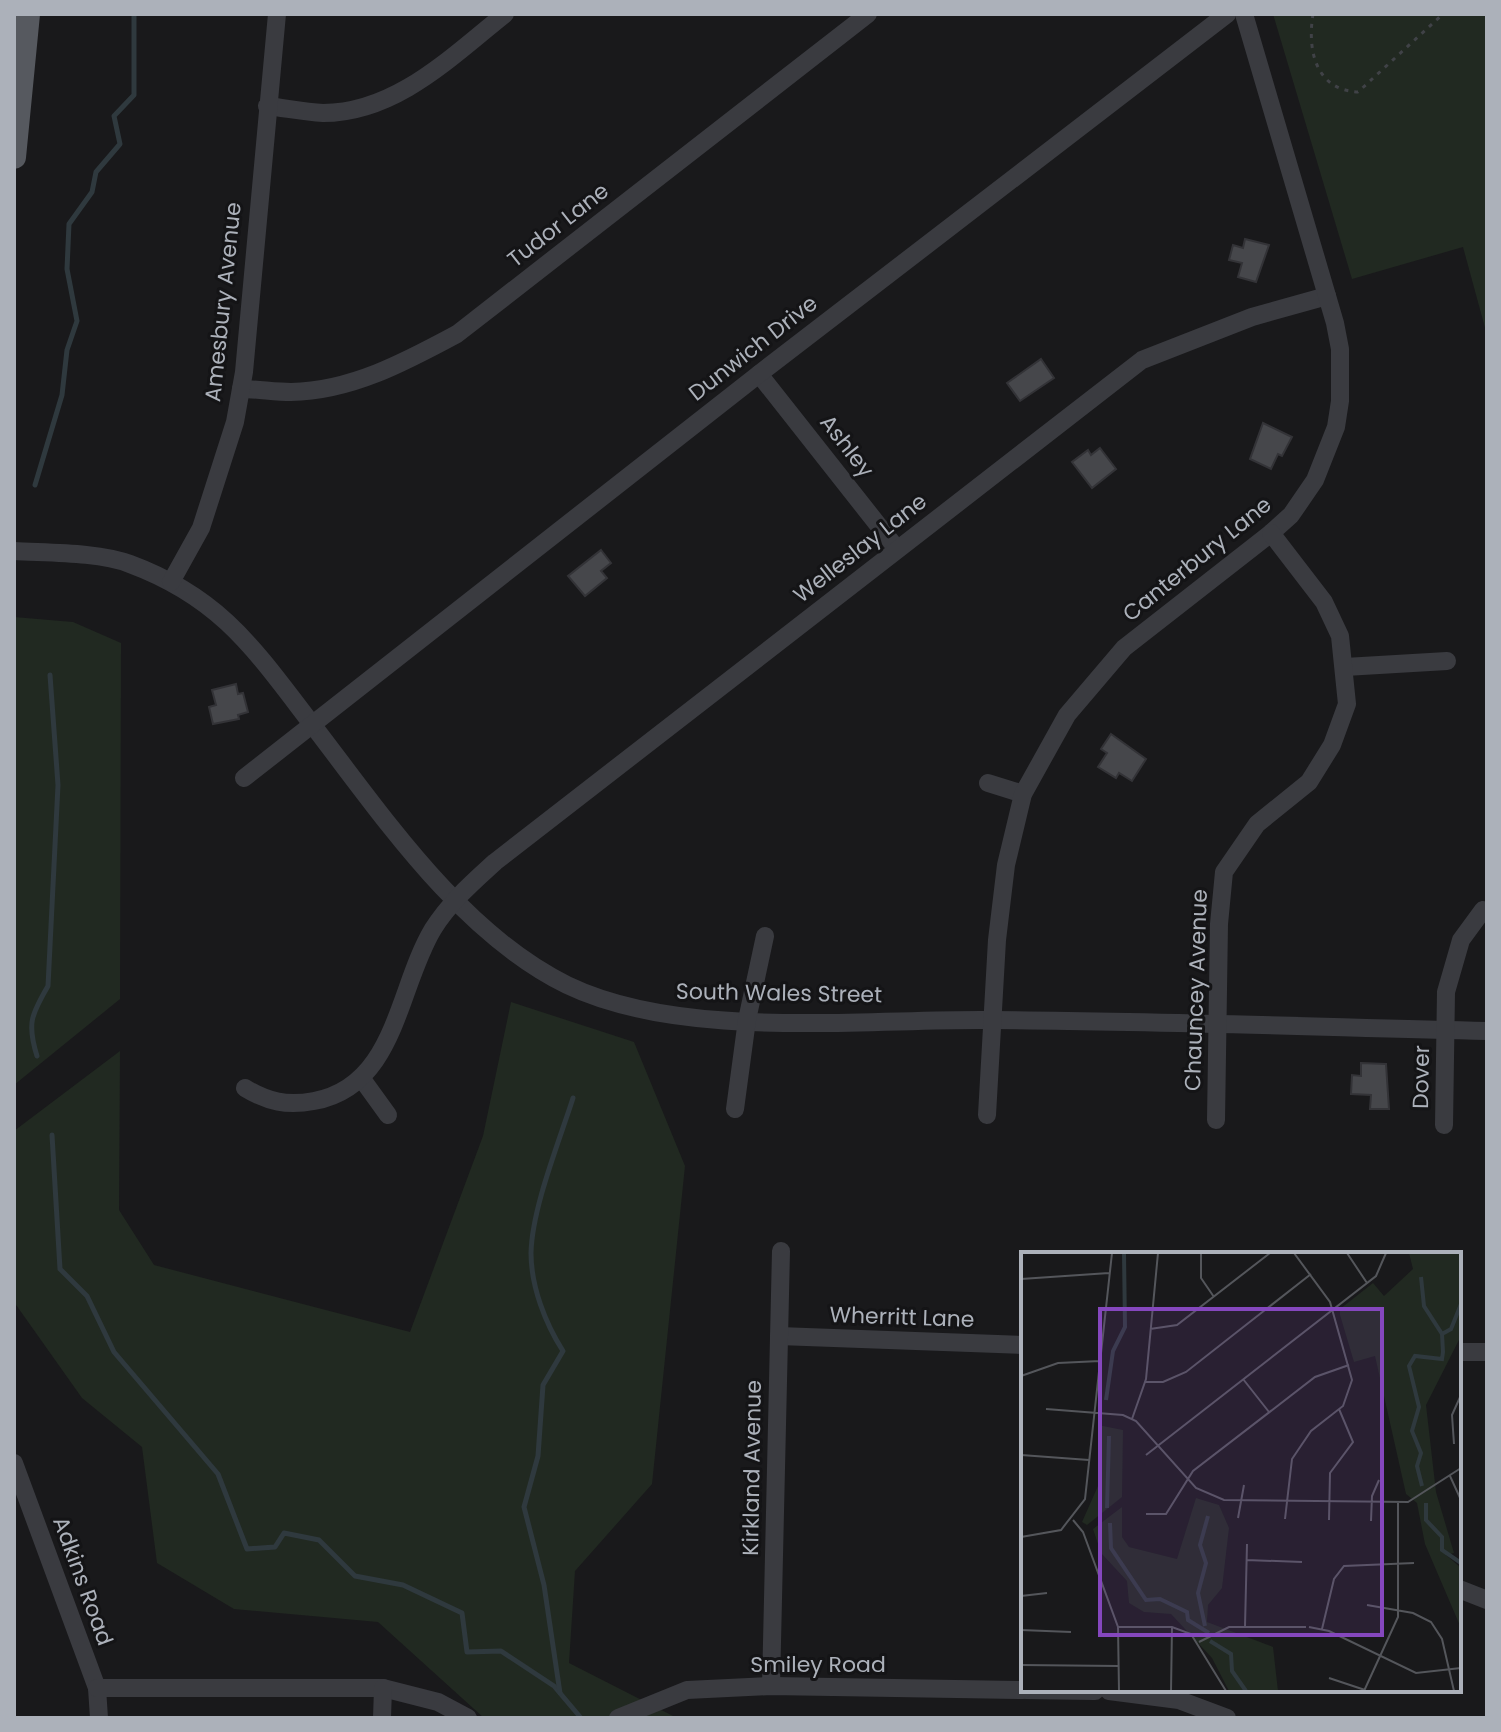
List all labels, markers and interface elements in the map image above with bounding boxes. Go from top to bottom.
street label: Tudor Lane [501,175,615,275]
street label: Amesbury Avenue [197,201,249,403]
street label: Dunwich Drive [682,288,824,408]
street label: Ashley [813,408,882,484]
street label: Welleslay Lane [787,486,933,610]
street label: Canterbury Lane [1116,489,1278,629]
street label: Chauncey Avenue [1177,889,1215,1091]
street label: South Wales Street [676,976,882,1010]
street label: Dover [1405,1045,1437,1109]
inset map [1021,1252,1461,1692]
street label: Wherritt Lane [829,1299,975,1335]
street label: Kirkland Avenue [735,1380,769,1556]
street label: Adkins Road [45,1512,121,1650]
street label: Smiley Road [750,1649,886,1680]

